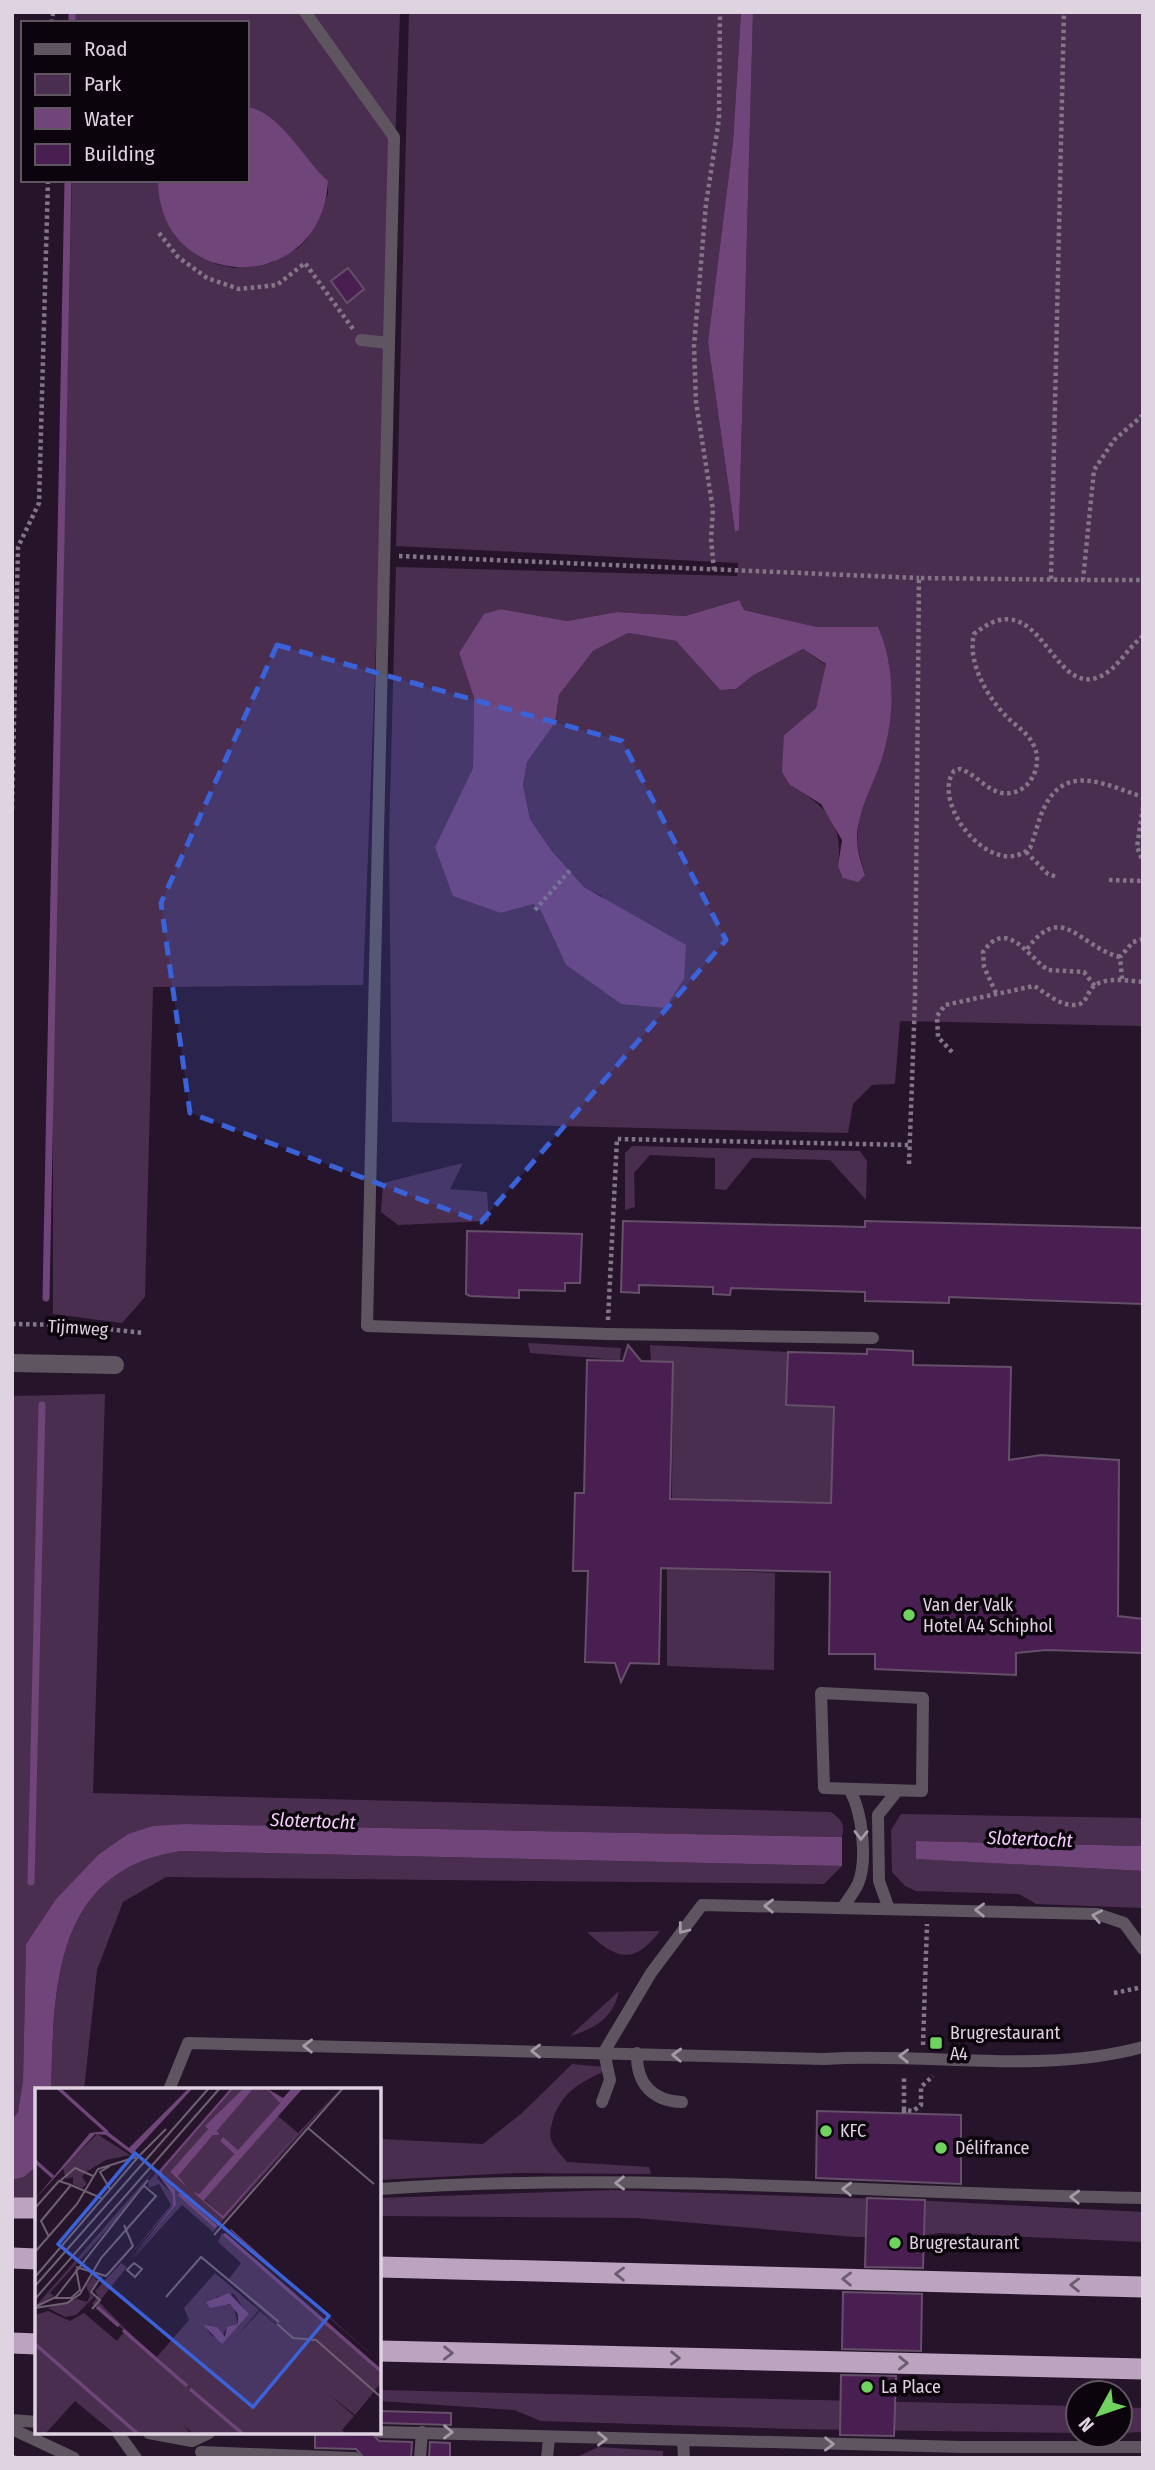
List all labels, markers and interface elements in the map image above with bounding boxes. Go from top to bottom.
legend [21,21,248,182]
text: Road [84,36,128,62]
text: Park [84,71,122,97]
text: Water [84,106,134,132]
text: Building [84,141,155,167]
street label: Tijmweg [47,1315,109,1341]
place label: Van der Valk Hotel A4 Schiphol [923,1594,1053,1637]
marker: Van der Valk Hotel A4 Schiphol [901,1607,917,1623]
water label: Slotertocht [269,1808,357,1834]
water label: Slotertocht [986,1826,1074,1852]
one-way arrow [853,1830,869,1840]
one-way arrow [763,1898,774,1914]
one-way arrow [974,1902,985,1917]
one-way arrow [1091,1909,1103,1924]
one-way arrow [679,1921,692,1933]
place label: Brugrestaurant A4 [950,2022,1060,2065]
marker: Brugrestaurant A4 [928,2035,944,2051]
one-way arrow [303,2038,313,2054]
one-way arrow [530,2043,541,2059]
one-way arrow [671,2047,682,2062]
one-way arrow [899,2048,909,2064]
inset map [35,2088,382,2435]
place label: KFC [840,2120,866,2142]
marker: KFC [818,2123,834,2139]
place label: Délifrance [955,2137,1030,2159]
marker: Délifrance [933,2140,949,2156]
one-way arrow [614,2175,624,2191]
one-way arrow [841,2182,852,2197]
one-way arrow [1069,2189,1080,2204]
place label: Brugrestaurant [909,2232,1019,2254]
marker: Brugrestaurant [887,2235,903,2251]
one-way arrow [614,2266,625,2281]
one-way arrow [841,2272,852,2287]
one-way arrow [1069,2277,1079,2293]
one-way arrow [443,2345,454,2361]
one-way arrow [671,2350,681,2366]
one-way arrow [898,2355,909,2371]
place label: La Place [881,2376,941,2398]
marker: La Place [859,2379,875,2395]
north arrow [1064,2379,1134,2449]
text: N [1074,2413,1099,2436]
one-way arrow [443,2424,454,2440]
one-way arrow [596,2432,607,2447]
one-way arrow [824,2437,835,2452]

